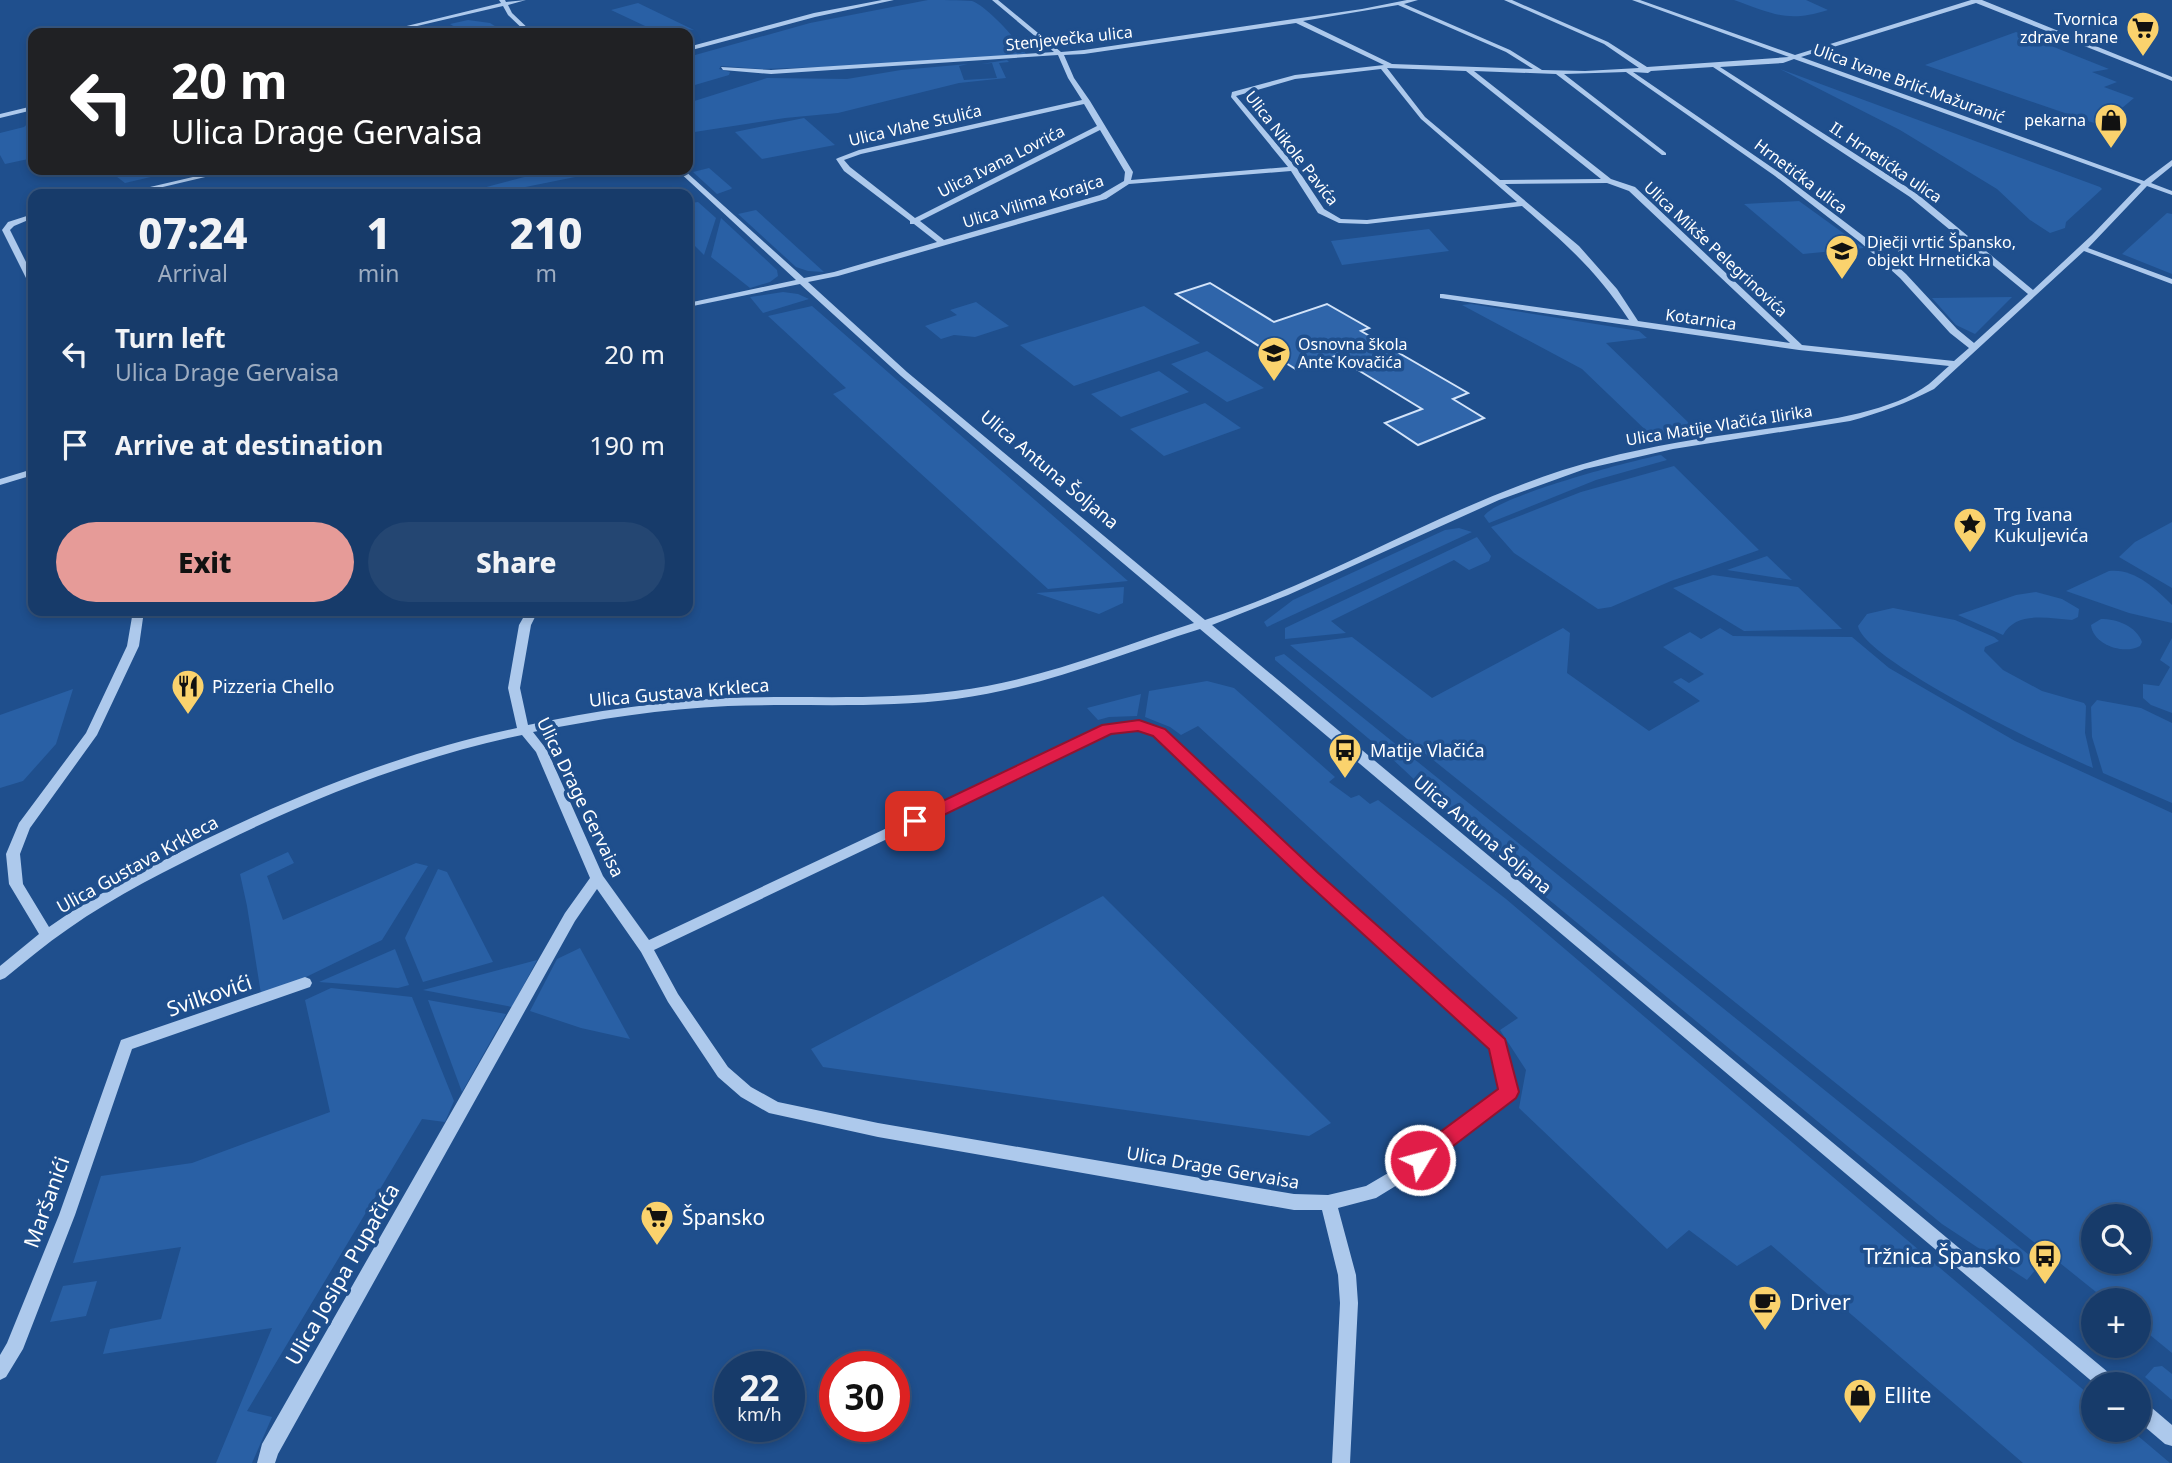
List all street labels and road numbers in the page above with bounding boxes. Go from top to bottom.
street label: Stenjevečka ulica [1004,20,1134,56]
street label: Ulica Ivane Brlić-Mažuranić [1810,38,2008,128]
street label: Ulica Nikole Pavića [1240,86,1344,210]
street label: Ulica Vlahe Stulića [846,99,984,151]
street label: II. Hrnetićka ulica [1826,116,1946,208]
street label: Ulica Ivana Lovrića [934,120,1068,202]
street label: Hrnetićka ulica [1750,134,1852,218]
street label: Ulica Vilima Korajca [960,169,1106,233]
street label: Ulica Mikše Pelegrinovića [1639,176,1793,322]
street label: Kotarnica [1664,303,1738,335]
street label: Ulica Matije Vlačića Ilirika [1624,399,1814,451]
street label: Ulica Antuna Šoljana [976,404,1124,534]
street label: Ulica Gustava Krkleca [588,672,770,712]
street label: Ulica Drage Gervaisa [532,713,630,881]
street label: Ulica Antuna Šoljana [1409,769,1557,899]
street label: Ulica Gustava Krkleca [52,810,222,918]
street label: Svilkovići [163,967,255,1023]
street label: Ulica Drage Gervaisa [1125,1140,1301,1194]
street label: Maršanići [17,1152,75,1252]
street label: Ulica Josipa Pupačića [279,1178,405,1370]

